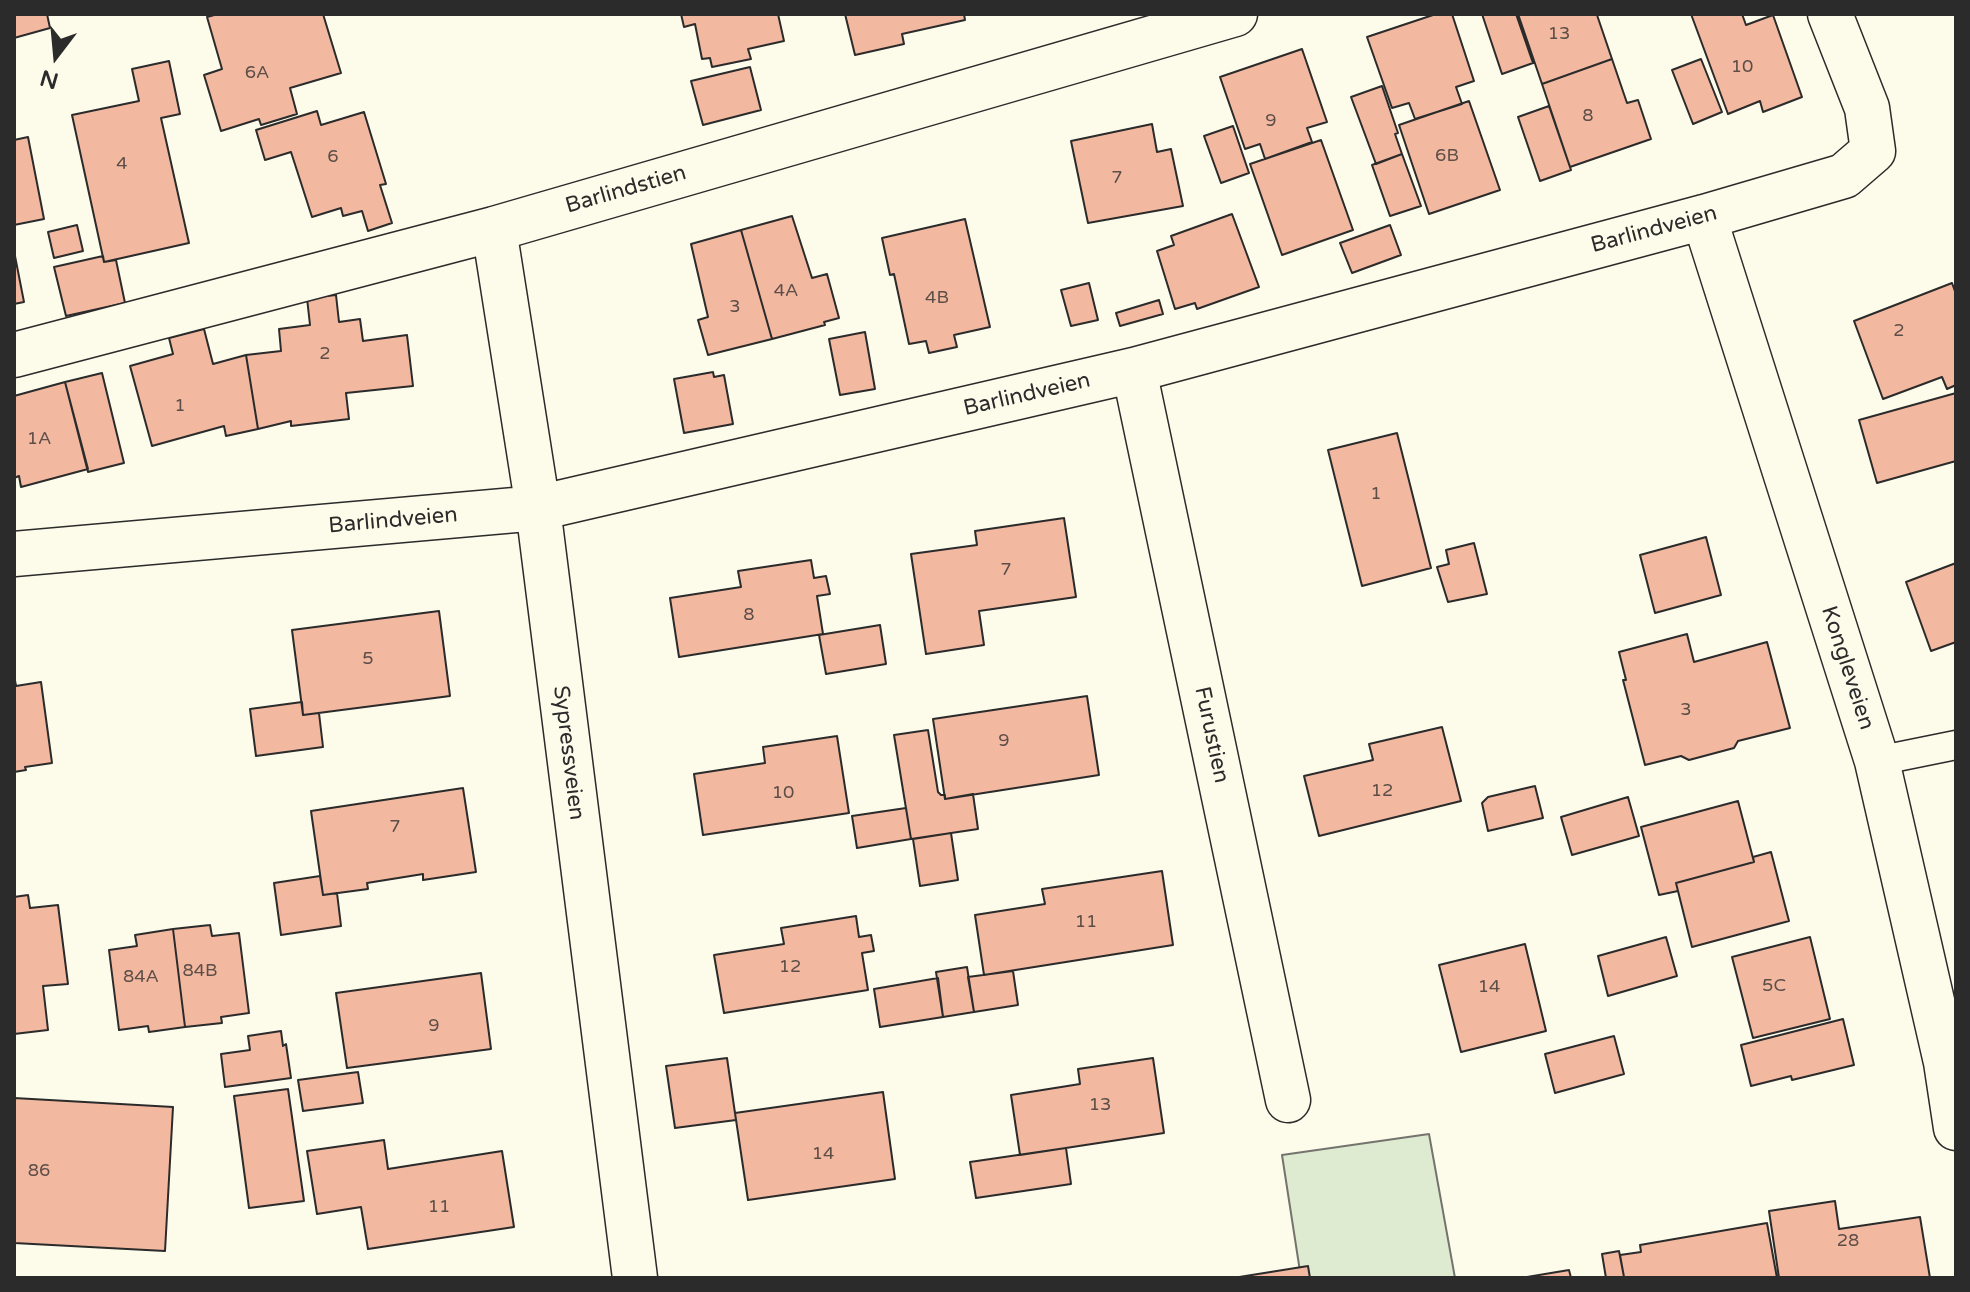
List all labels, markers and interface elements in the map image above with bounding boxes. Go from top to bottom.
north arrow [16,16,96,96]
house number: 13 [1548,23,1570,45]
house number: 10 [1731,56,1753,78]
house number: 6A [245,62,269,84]
text: N [37,64,61,94]
house number: 8 [1582,105,1594,127]
house number: 9 [1265,110,1277,132]
house number: 6B [1435,145,1459,167]
house number: 6 [327,146,339,168]
house number: 4 [116,153,128,175]
street label: Barlindstien [563,160,689,220]
house number: 7 [1111,167,1123,189]
street label: Barlindveien [1588,200,1720,260]
house number: 4A [774,280,798,302]
house number: 4B [925,287,949,309]
house number: 3 [729,296,741,318]
house number: 2 [1893,320,1905,342]
house number: 2 [319,343,331,365]
street label: Barlindveien [961,368,1093,422]
house number: 1 [174,395,186,417]
house number: 1A [27,428,51,450]
house number: 1 [1370,483,1382,505]
street label: Barlindveien [327,502,459,540]
house number: 7 [1000,559,1012,581]
street label: Kongleveien [1815,603,1879,733]
house number: 8 [743,604,755,626]
house number: 5 [362,648,374,670]
street label: Sypressveien [547,684,589,822]
street label: Furustien [1188,684,1234,786]
house number: 3 [1680,699,1692,721]
house number: 9 [998,730,1010,752]
house number: 12 [1371,780,1393,802]
house number: 10 [772,782,794,804]
house number: 7 [389,816,401,838]
house number: 11 [1075,911,1097,933]
house number: 12 [779,956,801,978]
house number: 84B [182,960,218,982]
house number: 84A [123,966,159,988]
house number: 5C [1762,975,1786,997]
house number: 14 [1478,976,1500,998]
house number: 9 [428,1015,440,1037]
house number: 13 [1089,1094,1111,1116]
house number: 14 [812,1143,834,1165]
house number: 86 [28,1160,50,1182]
house number: 11 [428,1196,450,1218]
house number: 28 [1837,1230,1859,1252]

